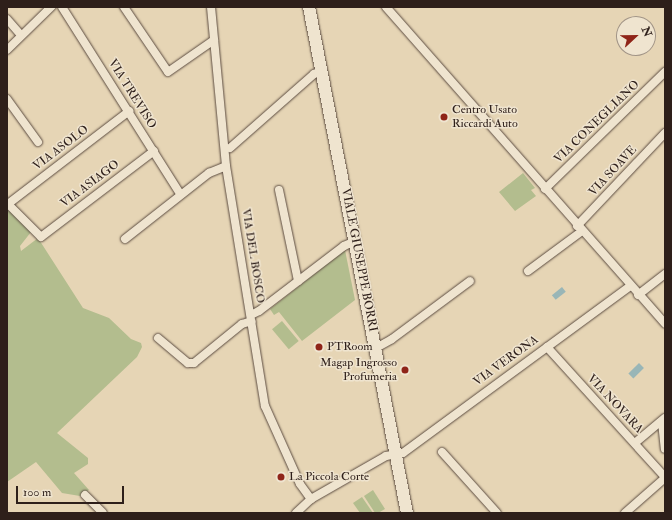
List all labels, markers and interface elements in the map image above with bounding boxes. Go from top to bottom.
north arrow [616,16,656,56]
text: N [639,25,655,39]
street label: VIA TREVISO [105,57,159,131]
street label: VIA CONEGLIANO [551,78,643,166]
place label: Centro Usato Riccardi Auto [452,103,518,131]
marker: Centro Usato Riccardi Auto [439,112,449,122]
street label: VIA ASOLO [30,122,92,174]
street label: VIA SOAVE [586,143,640,199]
street label: VIA ASIAGO [58,157,122,211]
street label: VIALE GIUSEPPE BORRI [338,187,380,333]
street label: VIA DEL BOSCO [238,208,268,304]
street label: VIA VERONA [471,333,541,389]
place label: PTRoom [327,340,372,354]
marker: PTRoom [314,342,324,352]
place label: Magap Ingrosso Profumeria [320,356,397,384]
marker: Magap Ingrosso Profumeria [400,365,410,375]
street label: VIA NOVARA [584,372,646,436]
place label: La Piccola Corte [289,470,369,484]
marker: La Piccola Corte [276,472,286,482]
scale bar [18,478,126,504]
text: 100 m [23,485,51,500]

